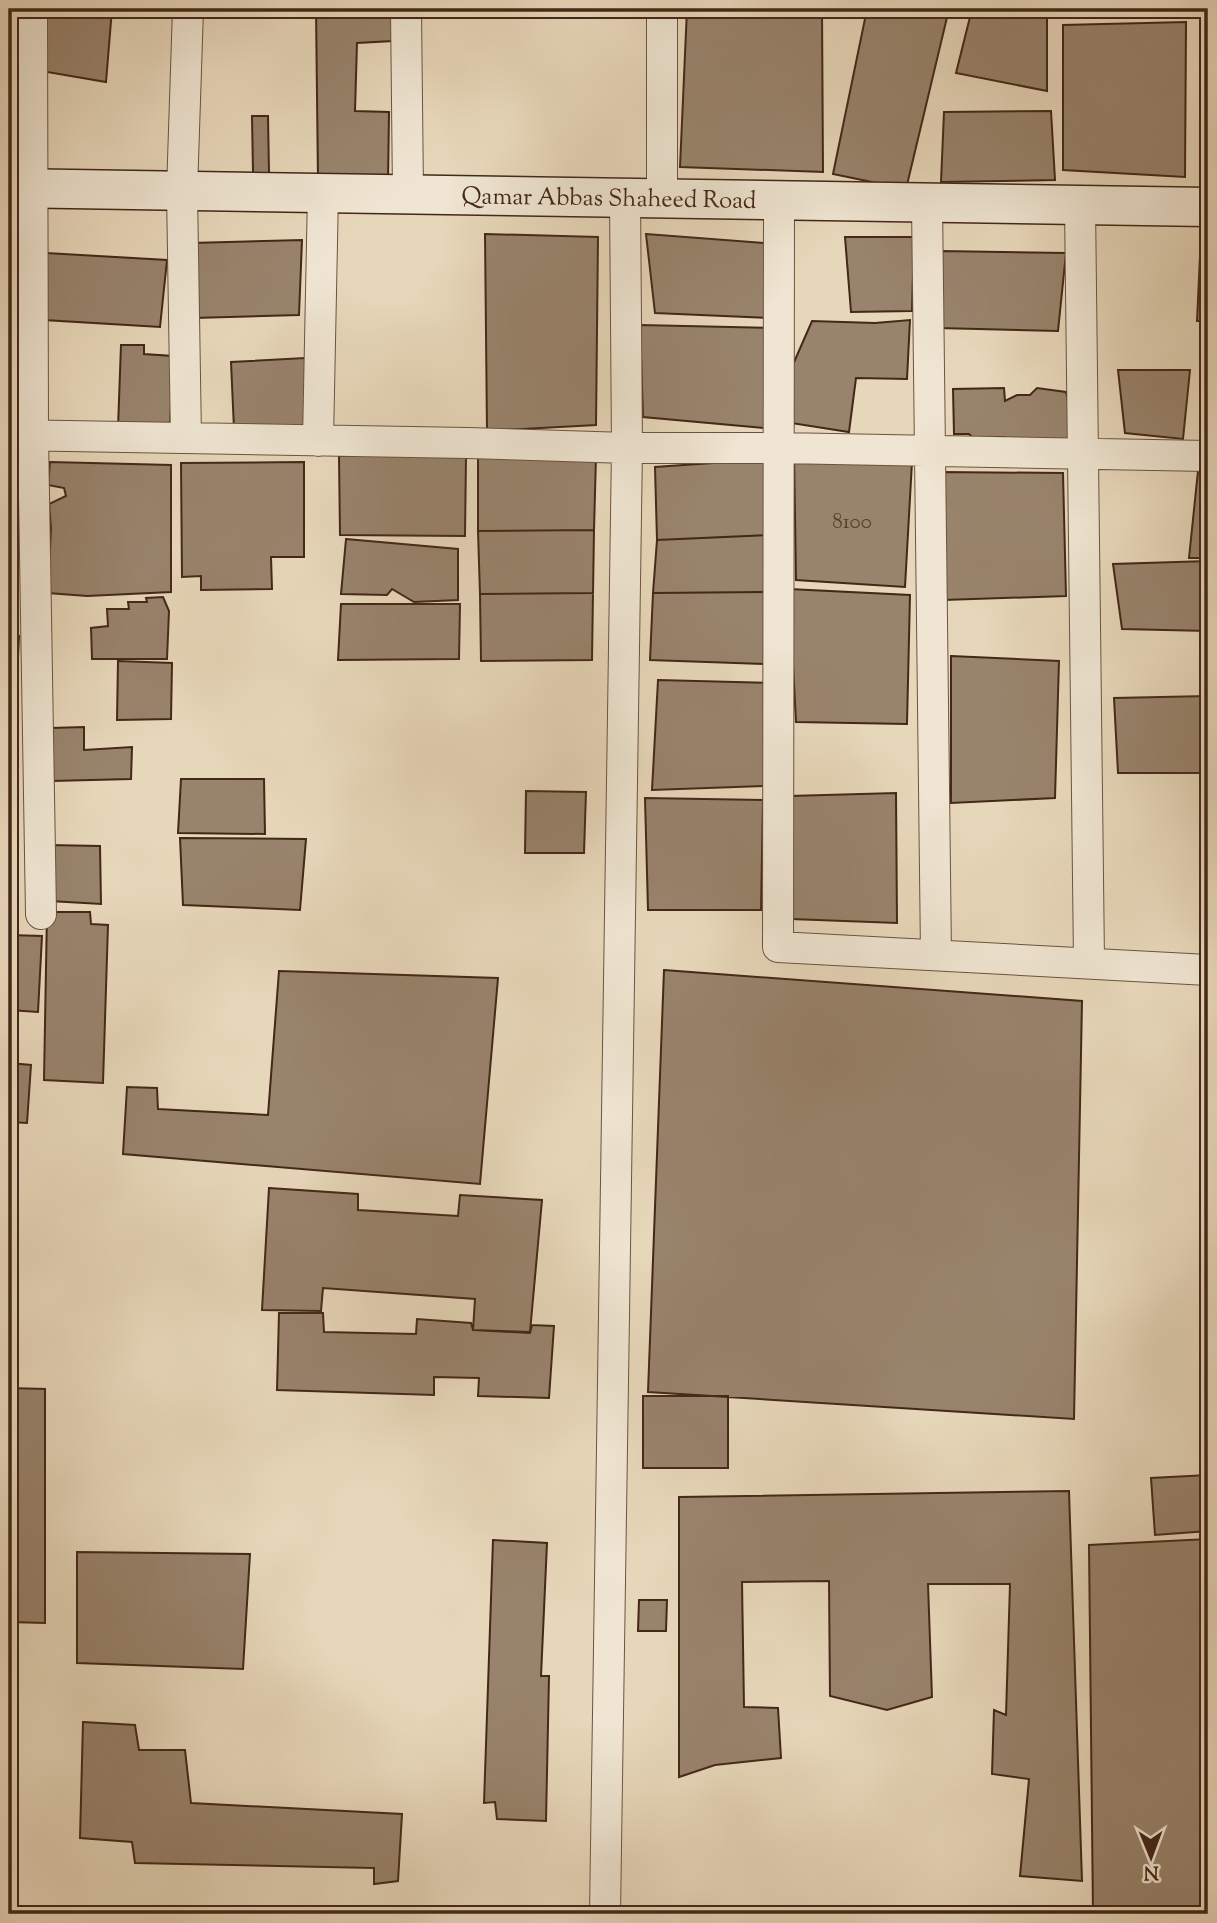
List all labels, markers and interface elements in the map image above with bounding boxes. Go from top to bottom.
street label: Qamar Abbas Shaheed Road [461,180,757,219]
house number: 8100 [832,508,872,538]
north arrow [1116,1822,1186,1892]
text: N [1143,1858,1159,1885]

